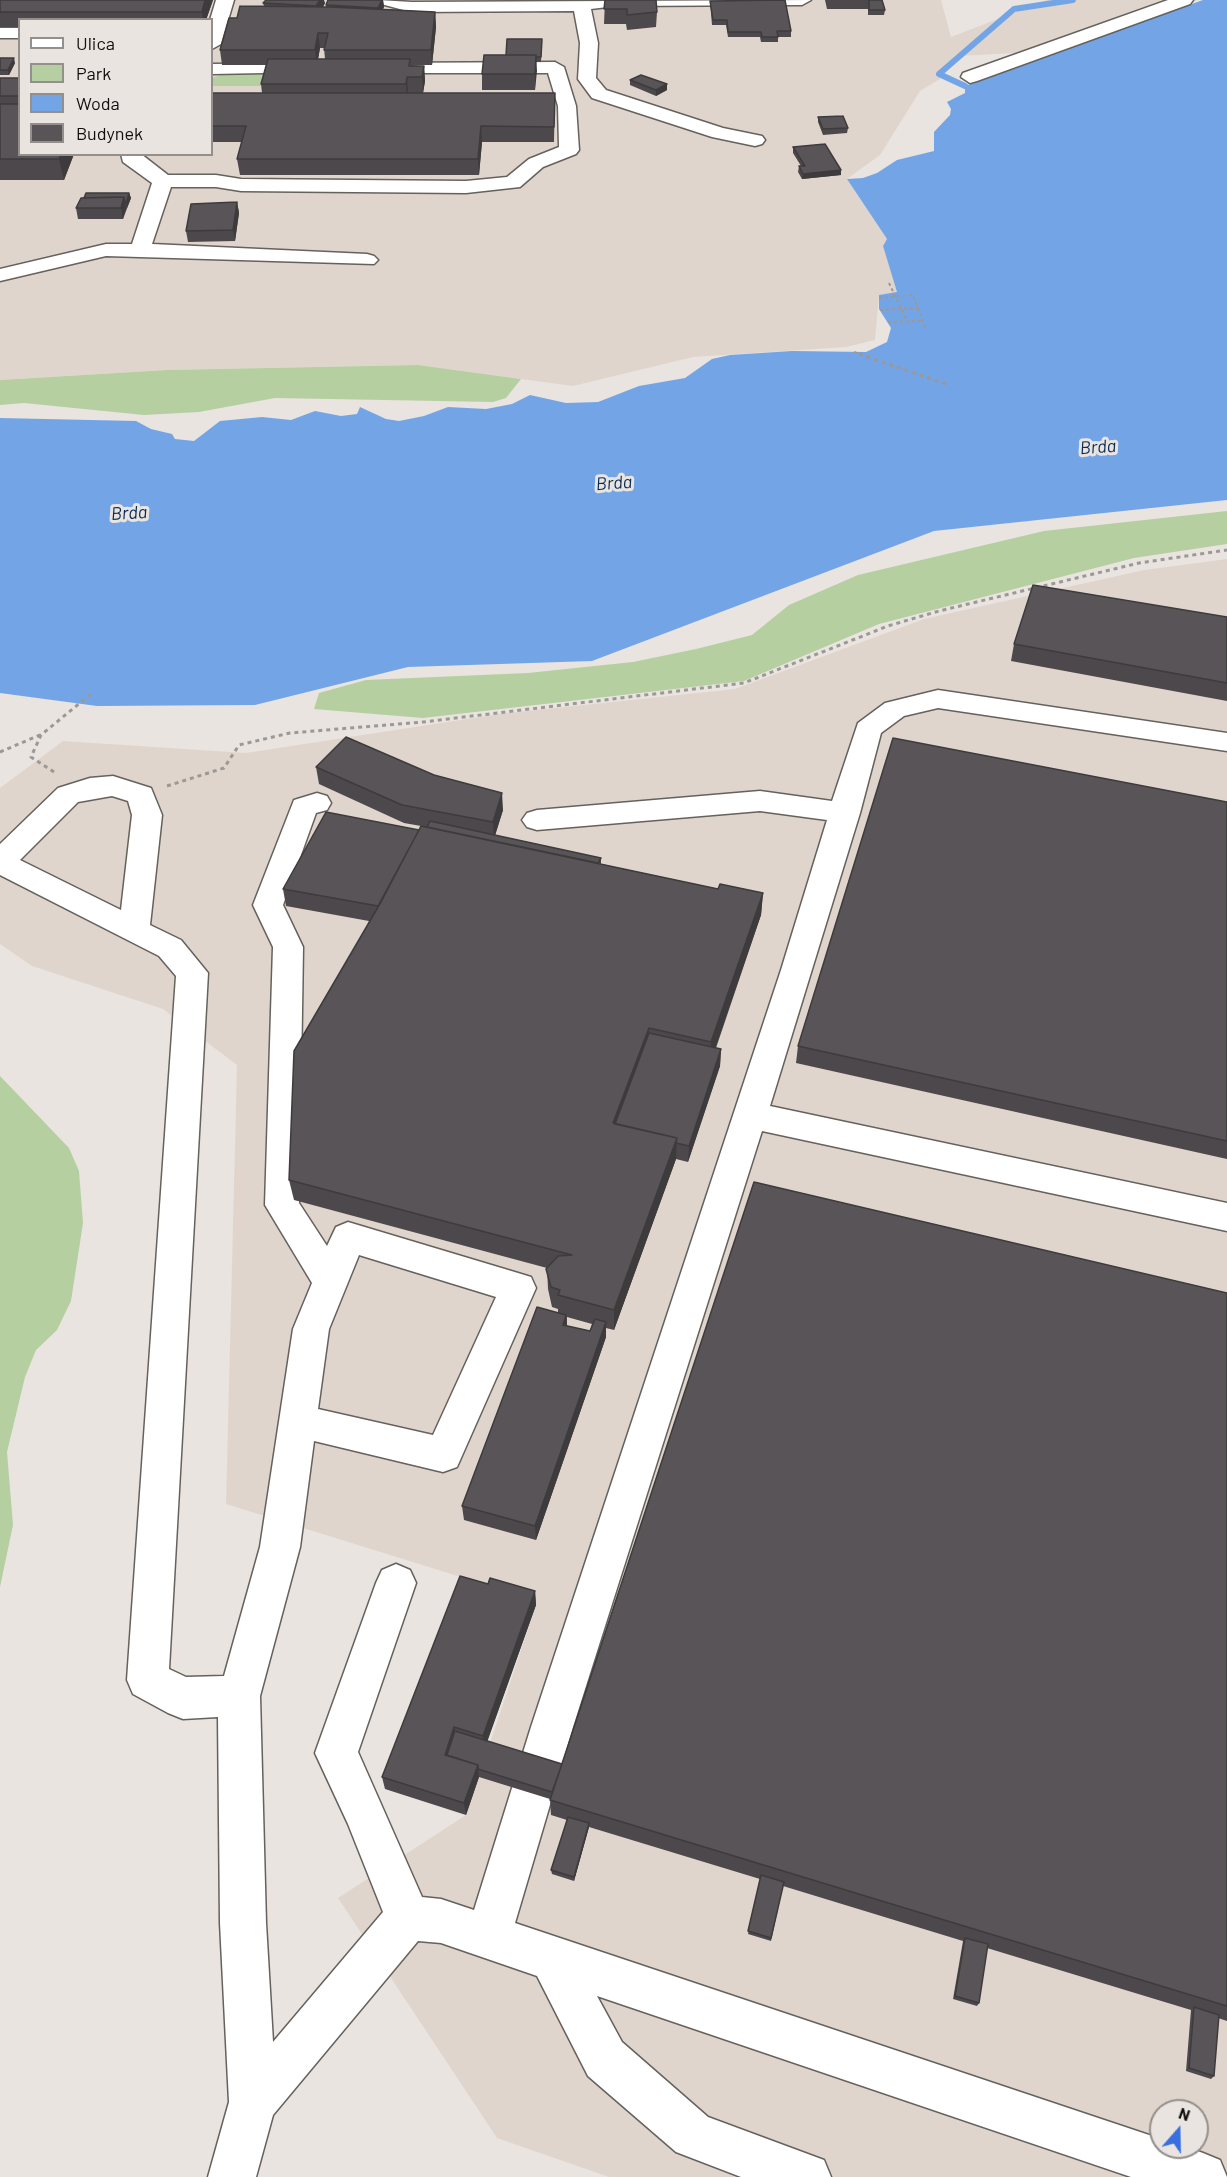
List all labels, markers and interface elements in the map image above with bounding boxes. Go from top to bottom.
legend [18,18,213,156]
text: Ulica [76,32,115,54]
text: Park [76,62,111,84]
text: Woda [76,92,120,114]
text: Budynek [76,122,143,144]
water label: Brda [1079,435,1117,459]
water label: Brda [595,471,633,495]
water label: Brda [110,501,148,525]
north arrow [1149,2099,1209,2159]
text: N [1176,2103,1193,2124]

